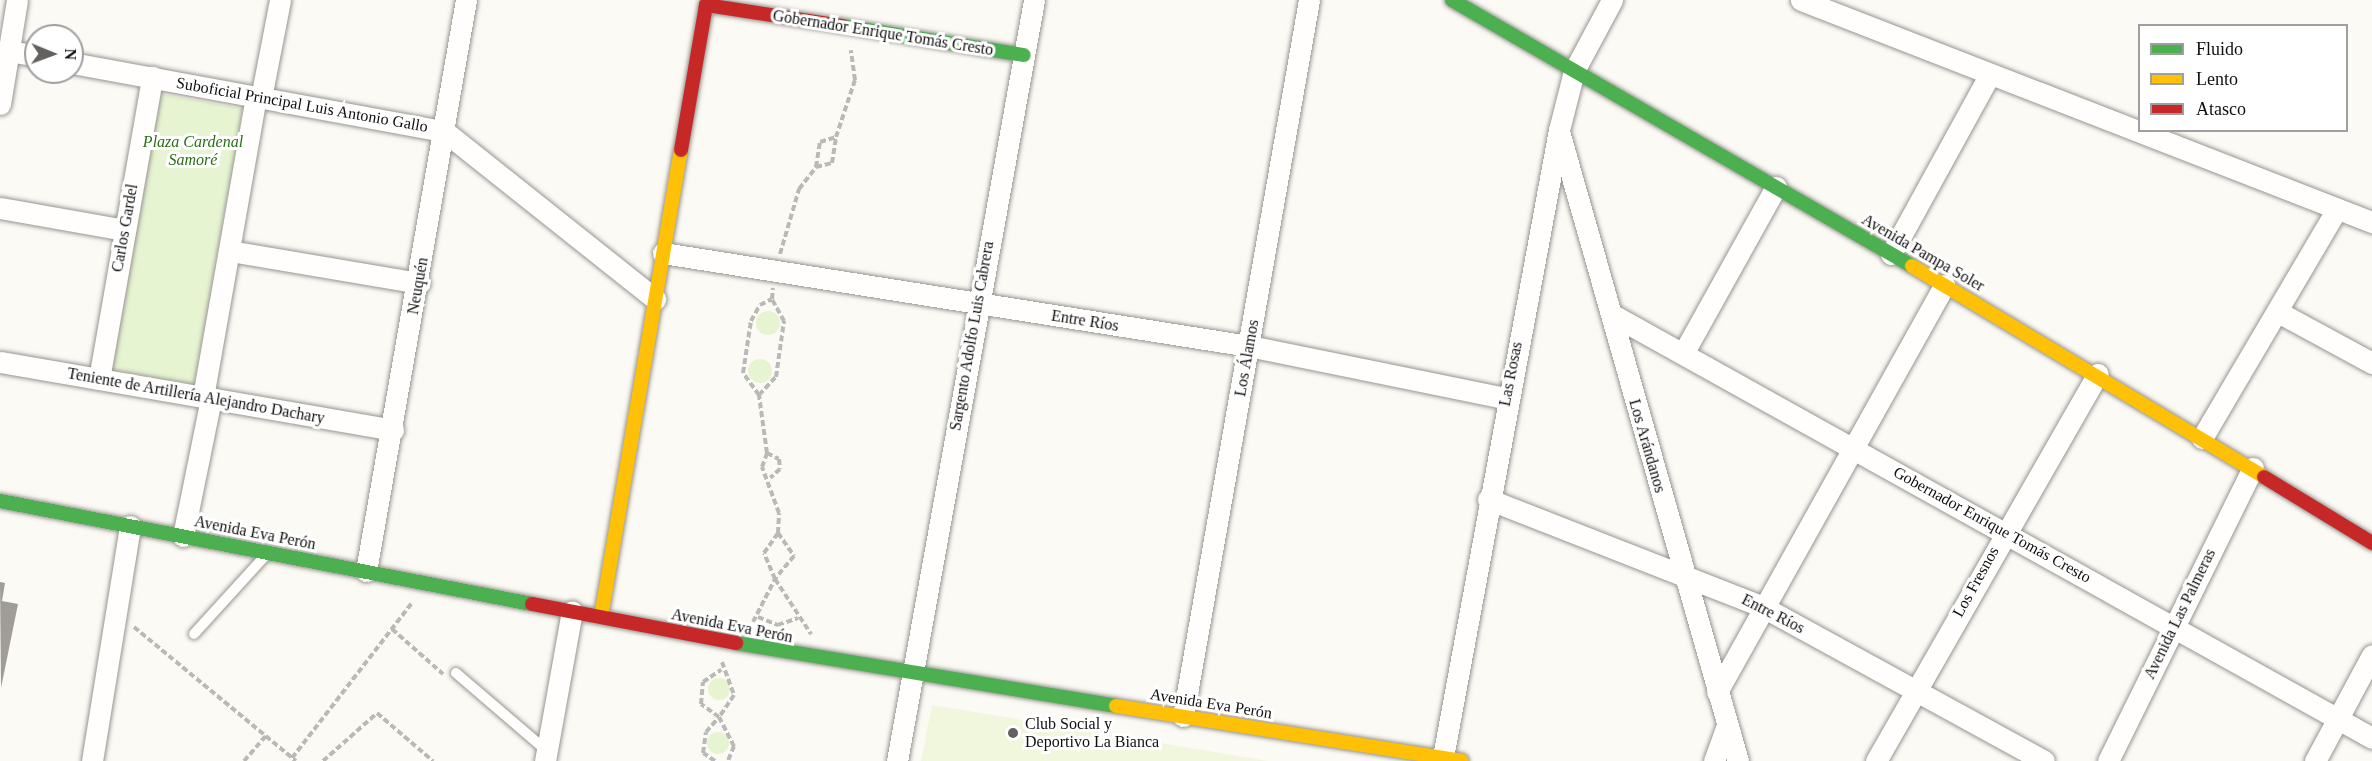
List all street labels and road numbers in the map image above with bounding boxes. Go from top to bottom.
street label: Gobernador Enrique Tomás Cresto [771,6,995,60]
street label: Suboficial Principal Luis Antonio Gallo [174,73,430,137]
street label: Carlos Gardel [108,182,142,274]
street label: Avenida Pampa Soler [1858,210,1988,296]
street label: Sargento Adolfo Luis Cabrera [946,239,998,433]
street label: Neuquén [404,256,432,316]
street label: Entre Ríos [1050,306,1120,336]
street label: Los Álamos [1231,318,1263,398]
street label: Las Rosas [1495,340,1527,408]
street label: Teniente de Artillería Alejandro Dachary [65,364,327,428]
street label: Los Arándanos [1624,397,1670,495]
street label: Gobernador Enrique Tomás Cresto [1890,462,2094,588]
street label: Avenida Eva Perón [193,512,317,554]
street label: Los Fresnos [1949,543,2003,621]
street label: Avenida Las Palmeras [2140,546,2220,682]
street label: Entre Ríos [1738,590,1808,638]
street label: Avenida Eva Perón [670,605,794,647]
street label: Avenida Eva Perón [1149,685,1273,723]

